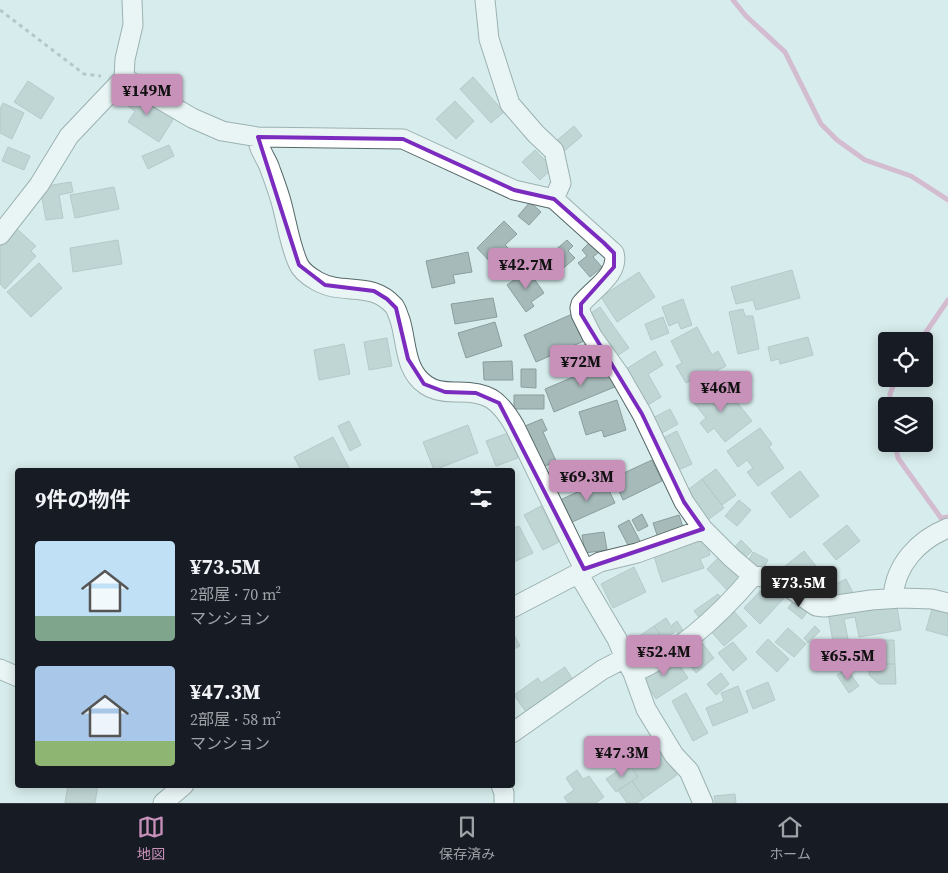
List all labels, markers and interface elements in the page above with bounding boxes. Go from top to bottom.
pin: ¥149M [112,74,182,116]
text: ¥149M [122,79,172,101]
pin: ¥42.7M [485,248,567,290]
text: ¥42.7M [499,253,553,275]
map controls [878,332,933,452]
button: locate [878,332,933,387]
pin: ¥72M [551,344,611,387]
text: ¥72M [561,350,601,372]
pin: ¥46M [691,370,751,413]
text: ¥46M [701,376,741,398]
button: layers [878,397,933,452]
pin: ¥69.3M [546,460,628,502]
text: ¥69.3M [560,465,614,487]
icon: filters [467,484,495,512]
text: 9件の物件 [35,485,130,514]
text: ¥73.5M [190,552,261,581]
icon: home [75,561,135,621]
pin: ¥73.5M [758,566,840,608]
text: ¥73.5M [772,571,826,593]
text: 2部屋 · 70 m² [190,583,281,605]
text: マンション [190,607,270,629]
pin: ¥52.4M [623,634,705,677]
pin: ¥65.5M [807,638,889,681]
text: ¥52.4M [637,640,691,662]
text: ¥65.5M [821,644,875,666]
text: ¥47.3M [190,677,261,706]
icon: home [75,686,135,746]
text: 2部屋 · 58 m² [190,708,281,730]
text: マンション [190,732,270,754]
pin: ¥47.3M [581,736,663,778]
text: ¥47.3M [595,741,649,763]
tab: 地図 [137,813,165,864]
tab: 保存済み [439,813,495,864]
tab: ホーム [769,813,811,864]

